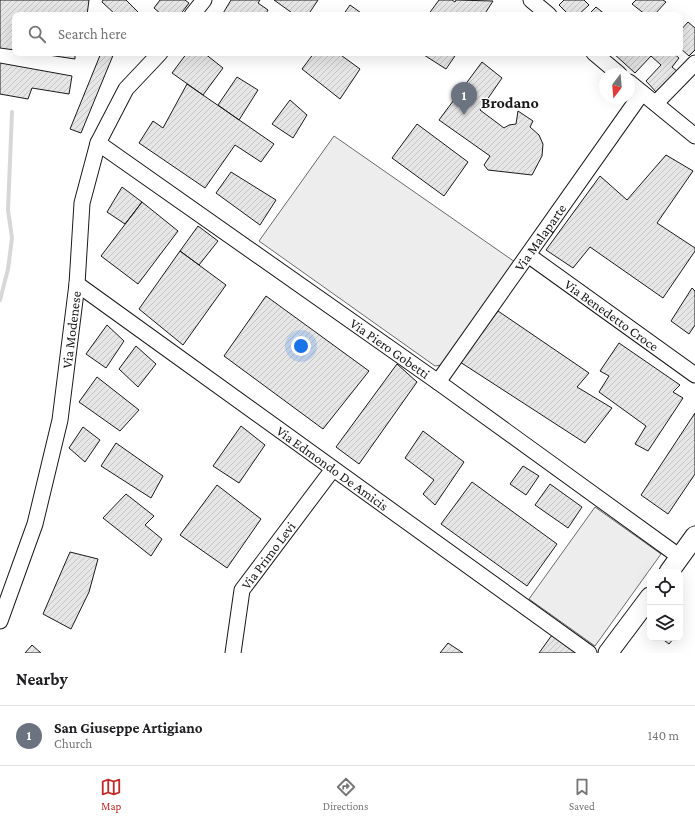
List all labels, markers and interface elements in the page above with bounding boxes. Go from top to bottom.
search box [12,12,683,56]
icon: search [26,23,48,45]
text: Search here [58,26,127,42]
north arrow [599,68,635,104]
pin: 1 [451,82,477,115]
district label: Brodano [481,94,539,111]
street label: Via Malaparte [511,201,569,274]
street label: Via Benedetto Croce [561,276,662,354]
street label: Via Modenese [59,290,84,369]
street label: Via Piero Gobetti [347,315,433,382]
your location [291,336,311,356]
street label: Via Edmondo De Amicis [273,422,392,514]
street label: Via Primo Levi [238,518,299,592]
map controls [647,569,683,641]
button: locate [647,569,683,605]
button: layers [647,605,683,641]
text: Nearby [16,670,68,689]
text: San Giuseppe Artigiano [54,720,203,736]
text: 1 [27,728,31,743]
text: 140 m [648,728,679,743]
text: Church [54,736,92,751]
tab: Map [100,776,122,812]
tab: Directions [323,776,368,812]
tab: Saved [569,776,595,812]

